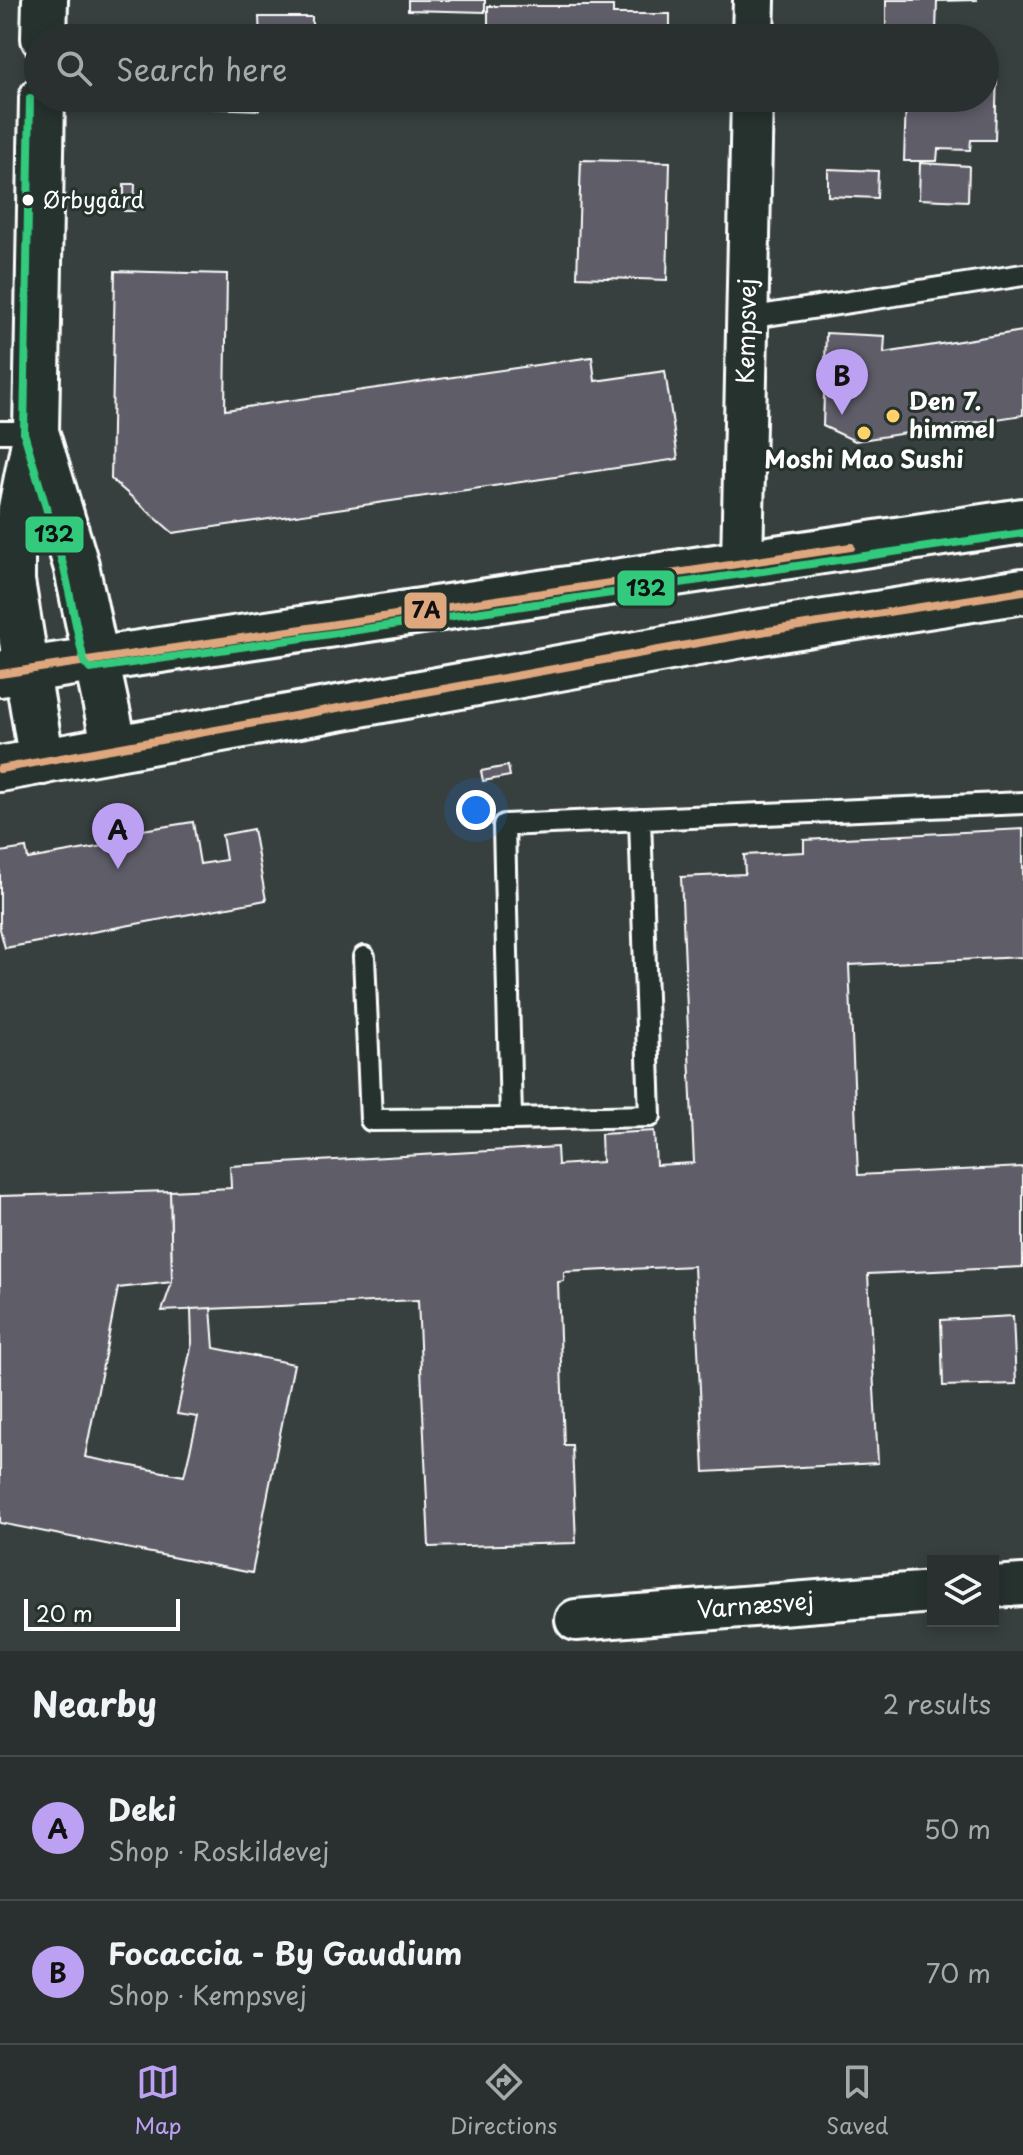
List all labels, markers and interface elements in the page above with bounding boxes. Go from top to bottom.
search box [24,24,999,112]
icon: search [52,46,96,90]
text: Search here [116,46,288,91]
place label: Ørbygård [43,182,144,215]
marker: Ørbygård [20,192,36,208]
street label: Kempsvej [726,278,764,384]
pin: B [816,349,868,415]
place label: Den 7. himmel [909,382,995,446]
marker: Den 7. himmel [884,407,902,425]
marker: Moshi Mao Sushi [855,424,873,442]
place label: Moshi Mao Sushi [764,440,964,476]
line badge: 132 [24,515,85,554]
text: 132 [34,516,74,549]
line badge: 132 [616,569,676,607]
text: 132 [626,570,666,603]
line badge: 7A [403,591,448,630]
text: 7A [411,592,441,625]
your location [456,790,496,830]
pin: A [92,803,144,869]
map controls [927,1555,999,1627]
button: layers [927,1555,999,1627]
street label: Varnæsvej [695,1581,815,1626]
scale bar [24,1595,180,1631]
text: 20 m [36,1596,93,1629]
text: Nearby [32,1677,157,1729]
text: 2 results [883,1684,991,1723]
text: Deki [108,1786,176,1831]
text: A [48,1809,68,1848]
text: 50 m [924,1809,991,1848]
text: Shop · Roskildevej [108,1831,329,1870]
text: Focaccia - By Gaudium [108,1930,462,1975]
text: B [49,1953,67,1992]
text: 70 m [926,1953,991,1992]
text: Shop · Kempsvej [108,1975,307,2014]
tab: Map [134,2060,181,2141]
tab: Directions [450,2060,557,2141]
tab: Saved [826,2060,889,2141]

